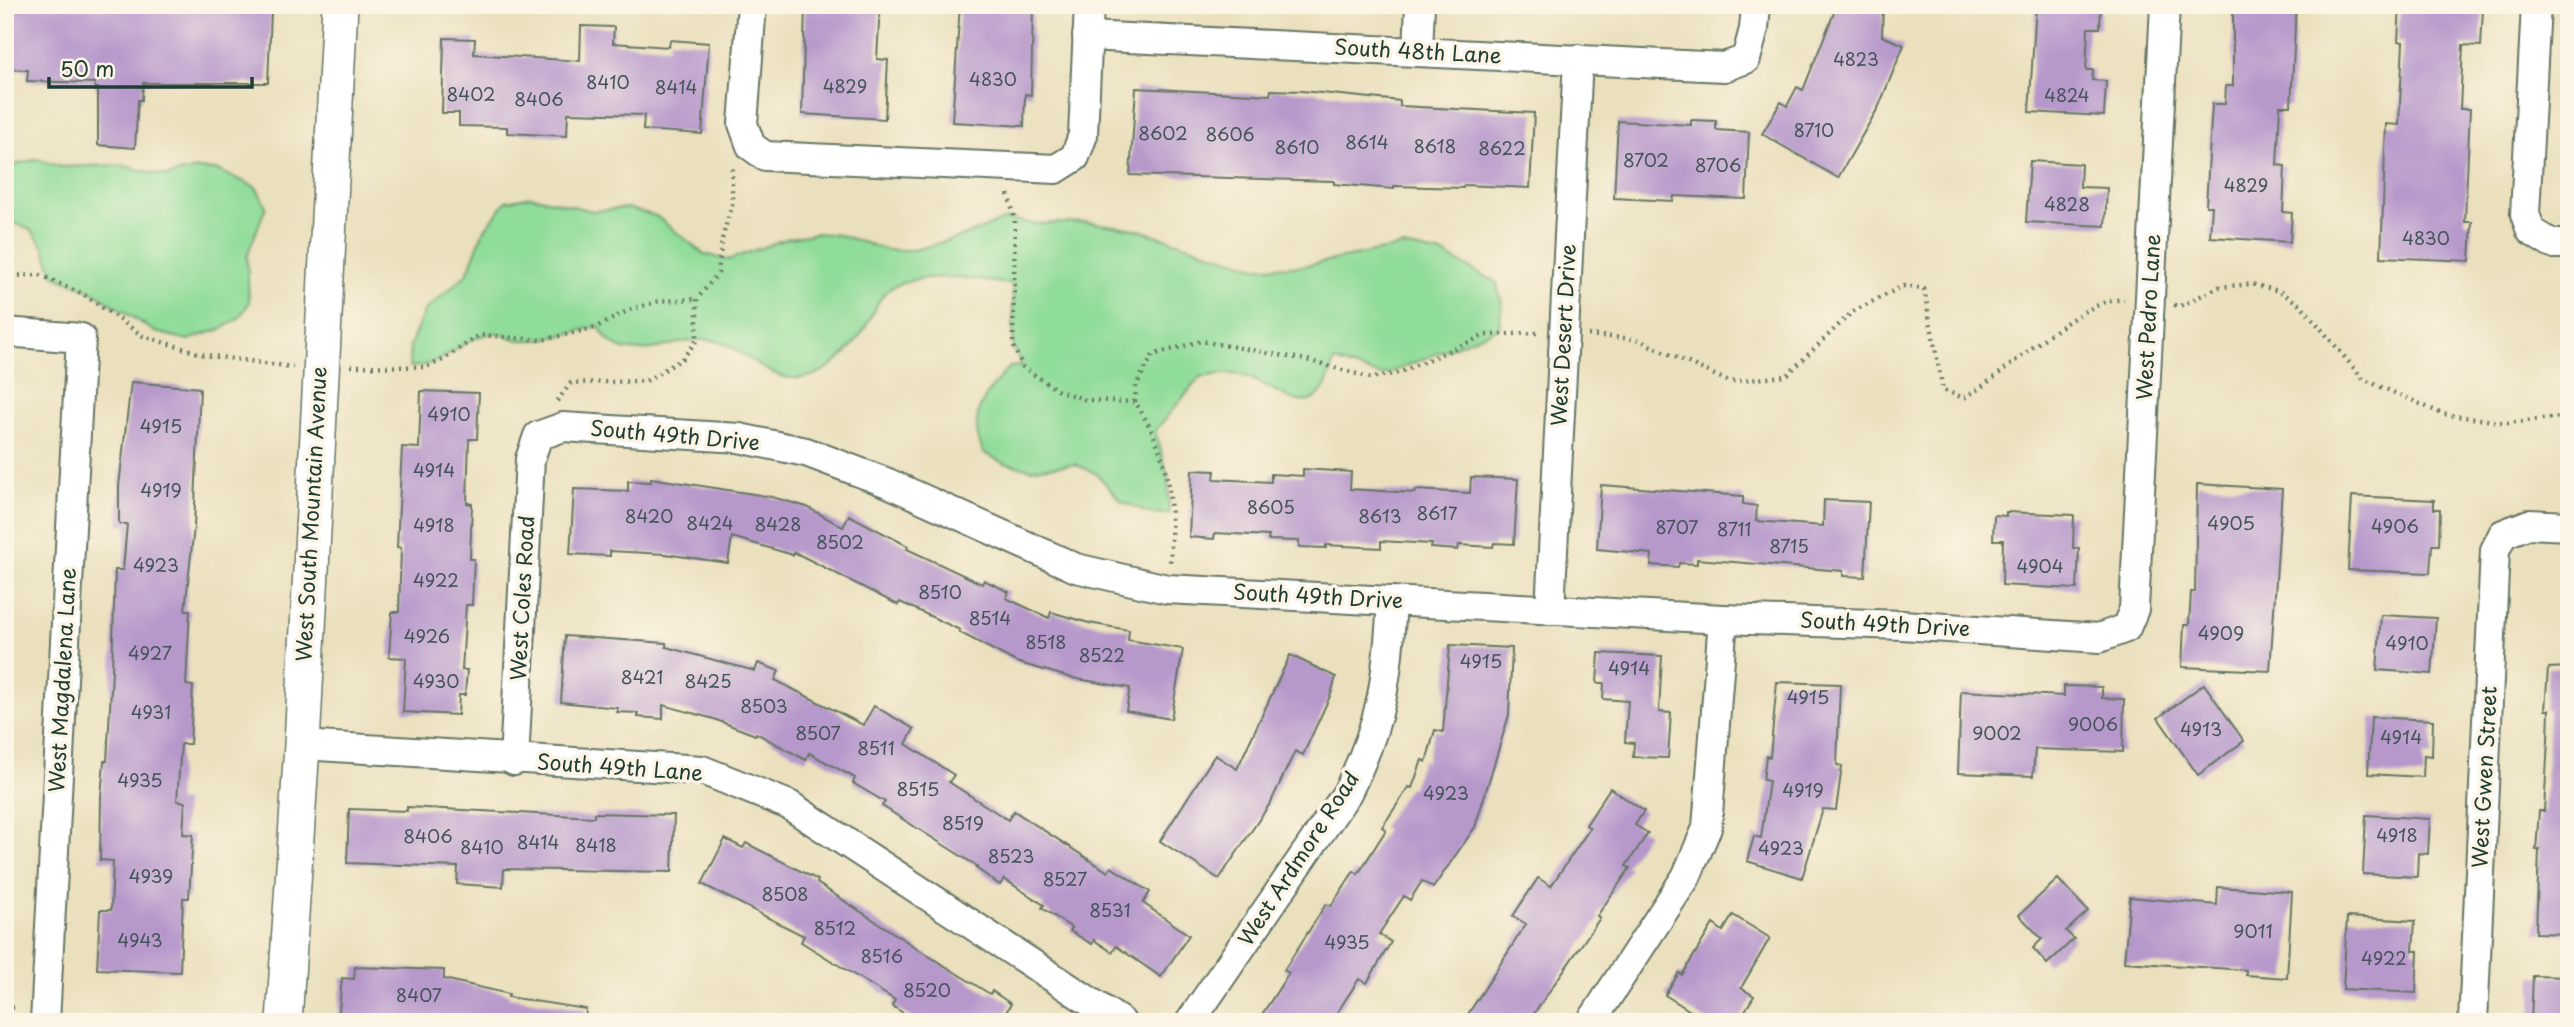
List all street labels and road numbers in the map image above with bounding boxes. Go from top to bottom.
street label: South 48th Lane [1334,30,1503,70]
street label: West Pedro Lane [2127,233,2167,401]
street label: West Desert Drive [1541,243,1583,427]
street label: West South Mountain Avenue [286,365,334,662]
street label: South 49th Drive [589,411,761,457]
street label: West Coles Road [501,514,541,681]
street label: West Magdalena Lane [39,567,83,793]
street label: South 49th Drive [1232,575,1404,615]
street label: South 49th Drive [1799,603,1971,643]
street label: West Gwen Street [2462,685,2504,869]
street label: South 49th Lane [536,744,704,788]
street label: West Ardmore Road [1229,764,1366,952]

